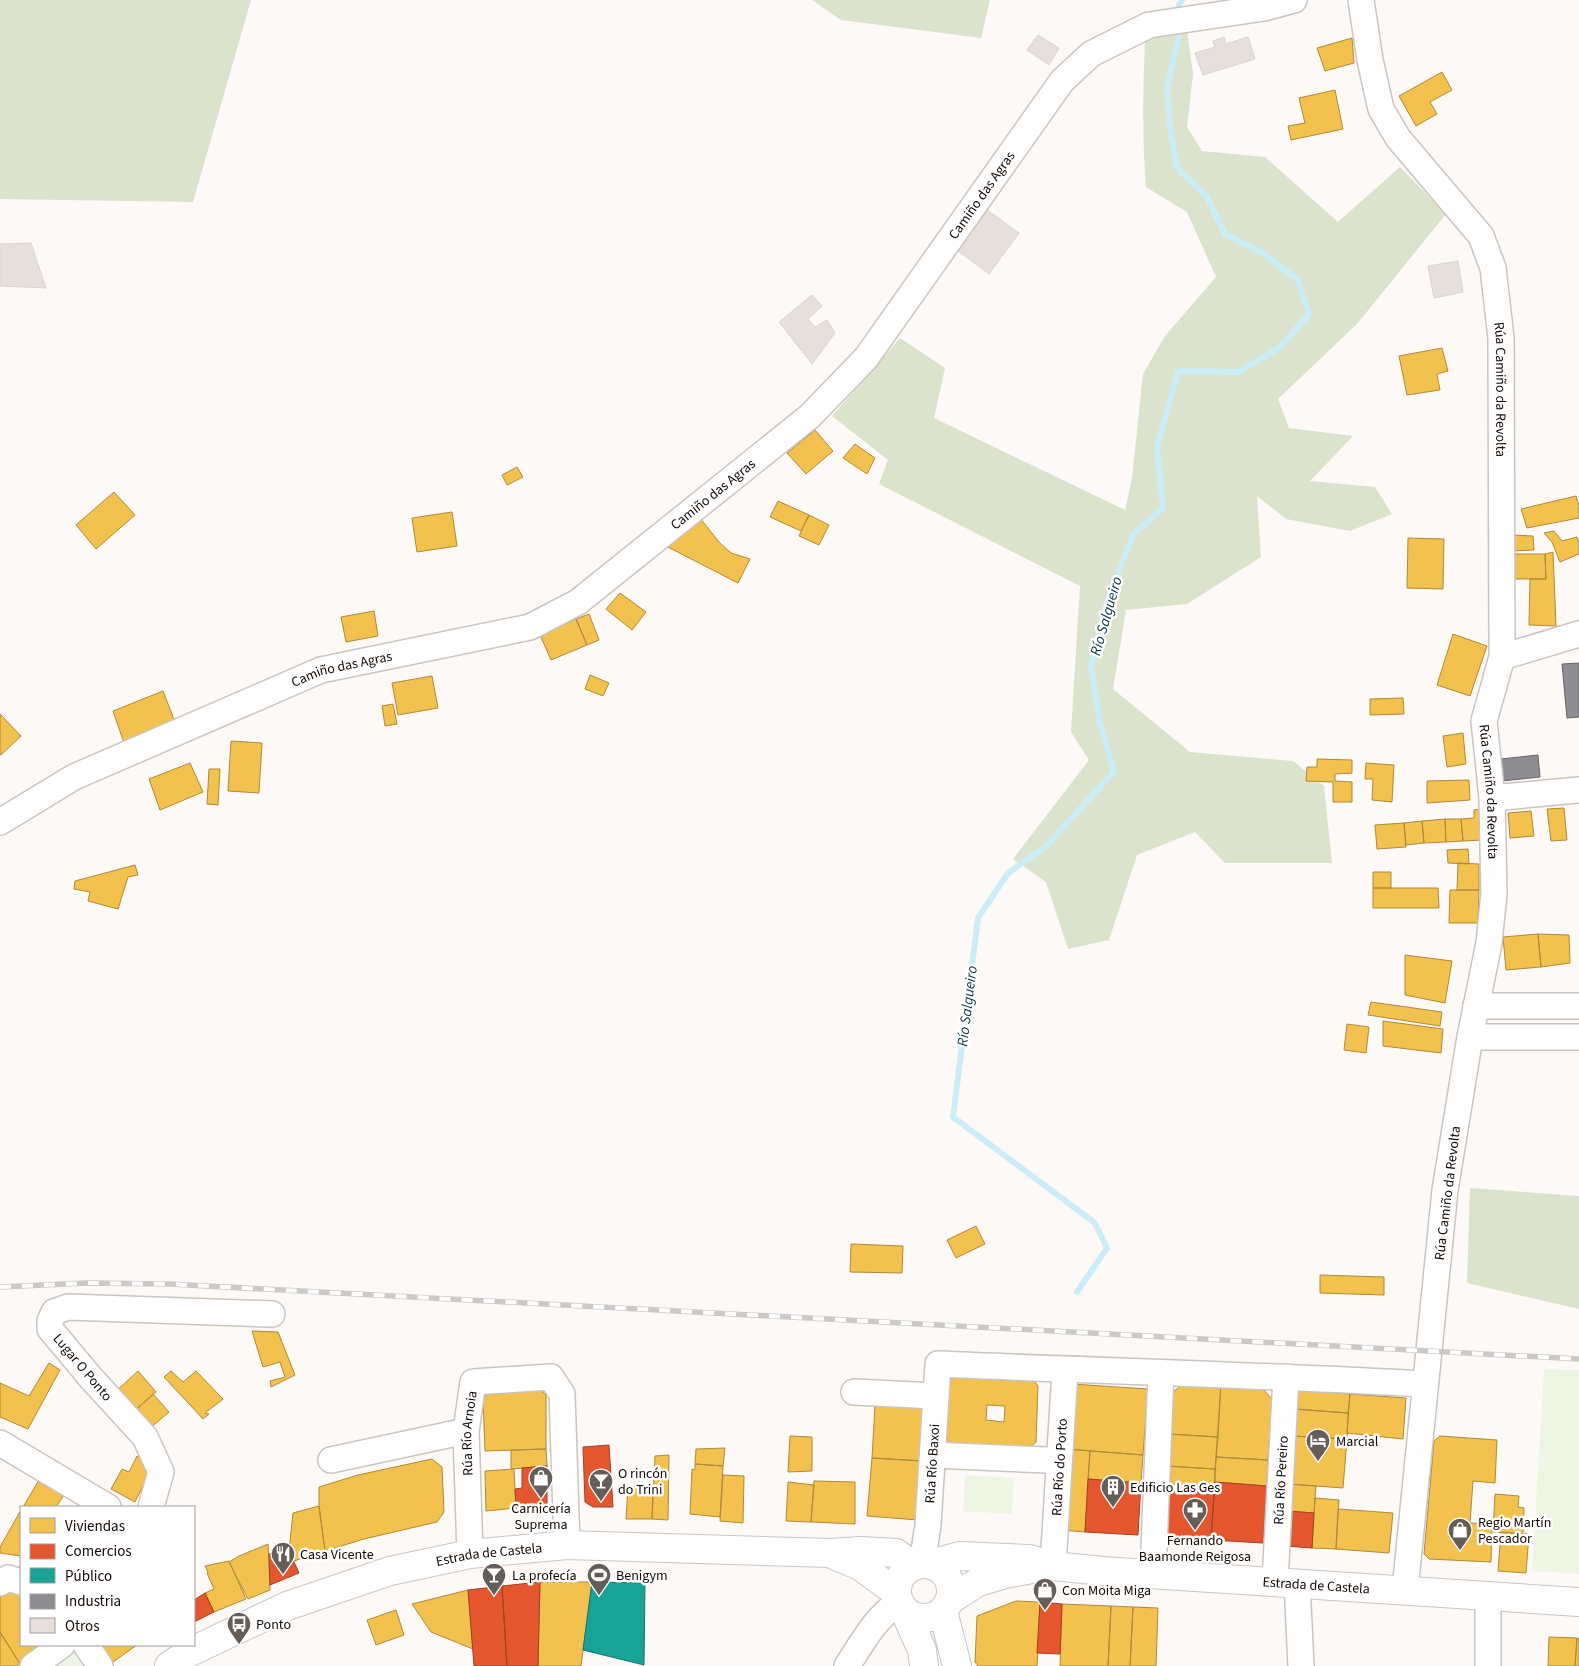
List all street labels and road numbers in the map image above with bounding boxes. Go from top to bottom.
street label: Camiño das Agras [944,147,1020,244]
street label: Rúa Camiño da Revolta [1488,321,1510,457]
street label: Camiño das Agras [667,454,760,535]
street label: Camiño das Agras [288,647,394,693]
street label: Rúa Camiño da Revolta [1473,723,1502,859]
street label: Rúa Camiño da Revolta [1430,1125,1466,1261]
street label: Lugar O Ponto [48,1329,117,1406]
street label: Rúa Río Arnoia [457,1389,483,1476]
street label: Rúa Río do Porto [1047,1418,1073,1517]
street label: Rúa Río Baxoi [920,1423,945,1504]
street label: Rúa Río Pereiro [1269,1435,1294,1525]
street label: Estrada de Castela [434,1538,543,1572]
street label: Estrada de Castela [1262,1572,1370,1599]

